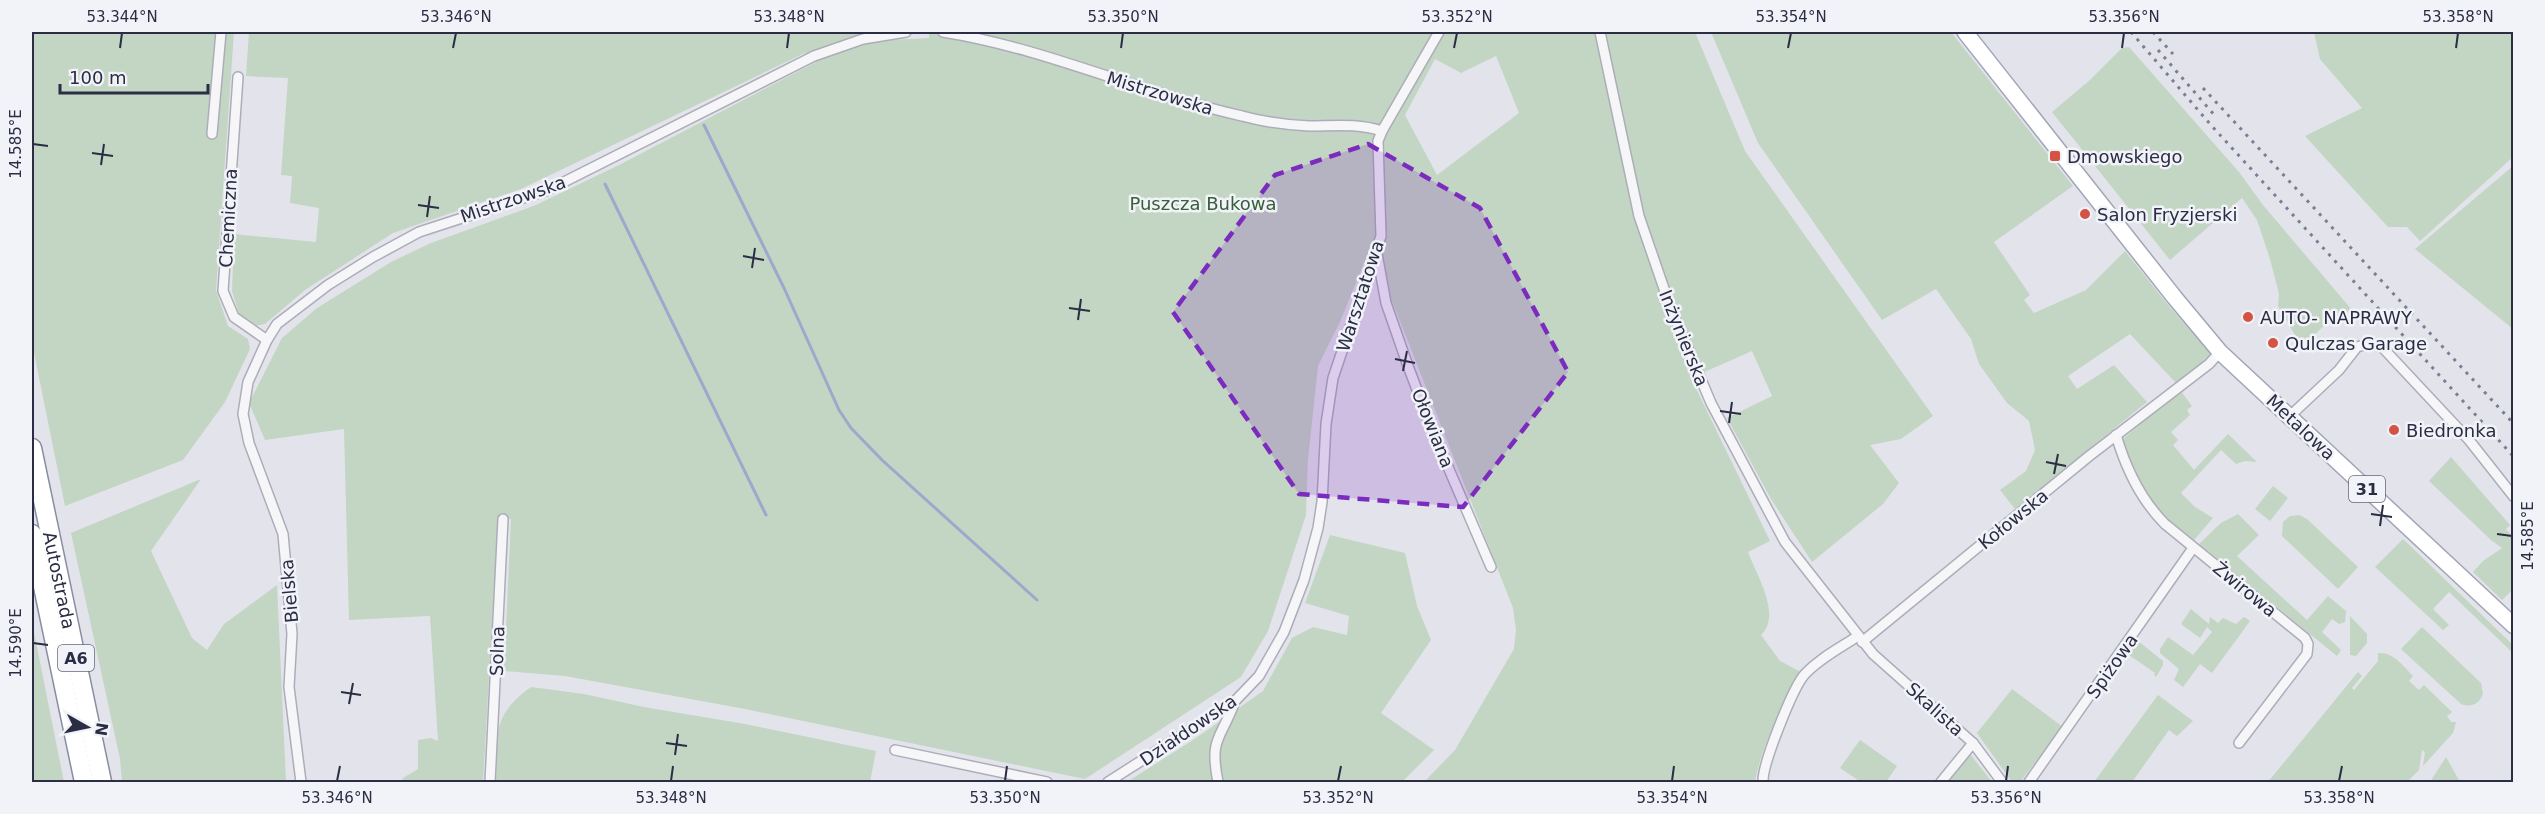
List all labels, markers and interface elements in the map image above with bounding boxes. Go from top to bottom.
text: 53.344°N [86,8,158,26]
text: 53.346°N [420,8,492,26]
text: 53.348°N [753,8,825,26]
text: 53.350°N [1087,8,1159,26]
text: 53.352°N [1421,8,1493,26]
text: 53.354°N [1755,8,1827,26]
text: 53.356°N [2088,8,2160,26]
text: 53.358°N [2422,8,2494,26]
scale bar [60,57,208,95]
text: 100 m [69,67,127,88]
street label: Mistrzowska [1104,67,1216,119]
text: 14.585°E [7,109,25,179]
place label: Dmowskiego [2067,146,2182,167]
marker: Dmowskiego [2048,149,2062,163]
street label: Chemiczna [215,168,241,268]
street label: Mistrzowska [458,171,568,227]
park label: Puszcza Bukowa [1129,193,1277,214]
place label: Salon Fryzjerski [2097,204,2237,225]
marker: Salon Fryzjerski [2078,207,2092,221]
street label: Warsztatowa [1332,238,1388,354]
street label: Inżynierska [1655,287,1713,389]
place label: AUTO- NAPRAWY [2260,307,2413,328]
marker: AUTO- NAPRAWY [2241,310,2255,324]
place label: Qulczas Garage [2285,333,2427,354]
marker: Qulczas Garage [2266,336,2280,350]
street label: Ołowiana [1408,385,1458,471]
street label: Metalowa [2262,390,2340,464]
place label: Biedronka [2406,420,2496,441]
marker: Biedronka [2387,423,2401,437]
road number: 31 [2349,476,2385,502]
street label: Kołowska [1974,485,2052,553]
text: 14.585°E [2519,501,2537,571]
street label: Autostrada [39,529,80,631]
street label: Żwirowa [2209,557,2281,621]
street label: Bielska [276,558,302,624]
text: 14.590°E [7,608,25,678]
street label: Solna [486,626,508,676]
street label: Spiżowa [2082,630,2142,702]
road number: A6 [58,645,94,671]
street label: Skalista [1902,678,1968,740]
street label: Działdowska [1136,690,1240,770]
north arrow [57,697,117,757]
text: N [91,721,112,737]
text: 53.346°N [301,789,373,807]
text: 53.348°N [635,789,707,807]
text: 53.350°N [969,789,1041,807]
text: 53.352°N [1302,789,1374,807]
text: 53.354°N [1636,789,1708,807]
text: 53.356°N [1970,789,2042,807]
text: 53.358°N [2303,789,2375,807]

